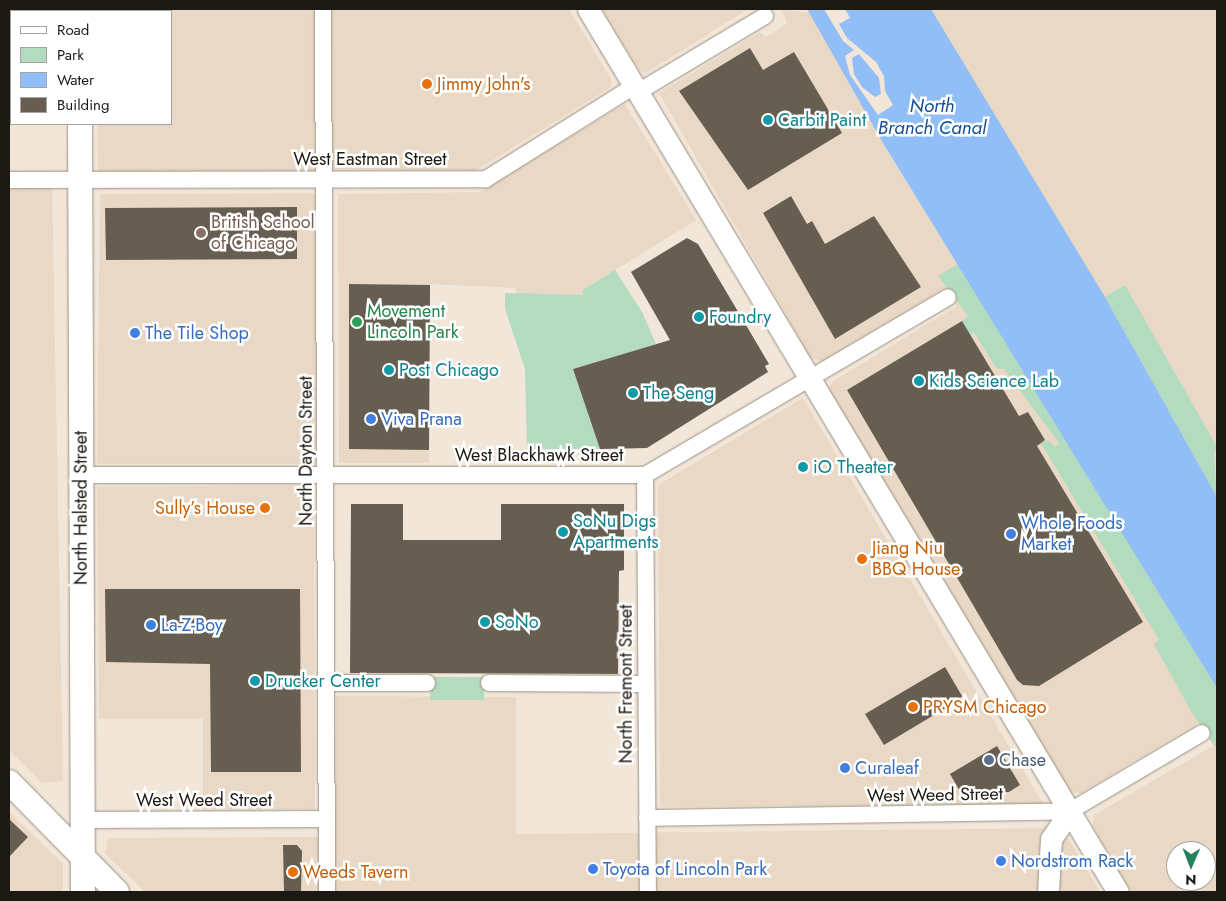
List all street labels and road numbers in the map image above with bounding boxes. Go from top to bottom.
street label: West Eastman Street [293,148,447,170]
street label: North Dayton Street [295,376,317,526]
street label: North Halsted Street [70,431,92,585]
street label: West Blackhawk Street [455,444,623,466]
street label: North Fremont Street [615,605,637,763]
street label: West Weed Street [867,783,1003,807]
street label: West Weed Street [136,789,272,811]

